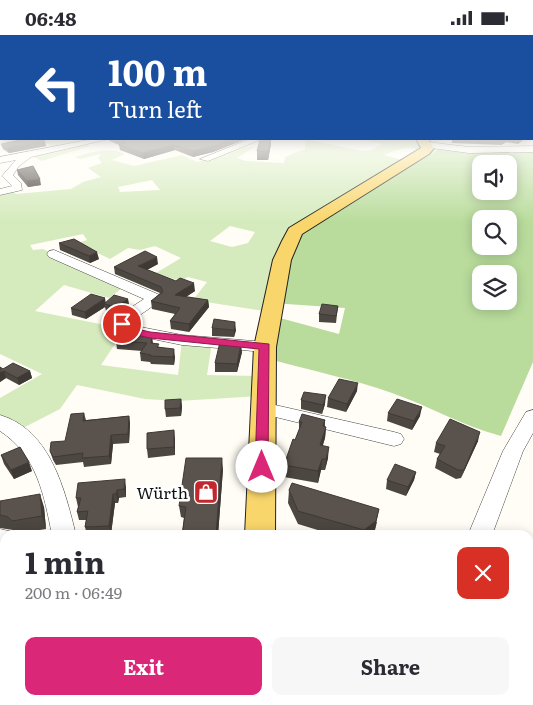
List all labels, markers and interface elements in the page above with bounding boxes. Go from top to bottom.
text: 06:48 [25,4,76,32]
text: 100 m [108,45,208,97]
icon: left [25,55,90,120]
text: Turn left [108,92,202,125]
map controls [472,155,517,310]
button: sound [472,155,517,200]
button: search [472,210,517,255]
button: layers [472,265,517,310]
pin [101,303,143,345]
icon: arrive [108,310,136,338]
position arrow [235,440,287,492]
shop icon: Würth [193,479,219,505]
place label: Würth [136,480,188,504]
text: 1 min [25,539,105,583]
button: close [457,547,509,599]
text: 200 m · 06:49 [25,580,122,604]
button: Exit [25,637,262,695]
button: Share [272,637,509,695]

